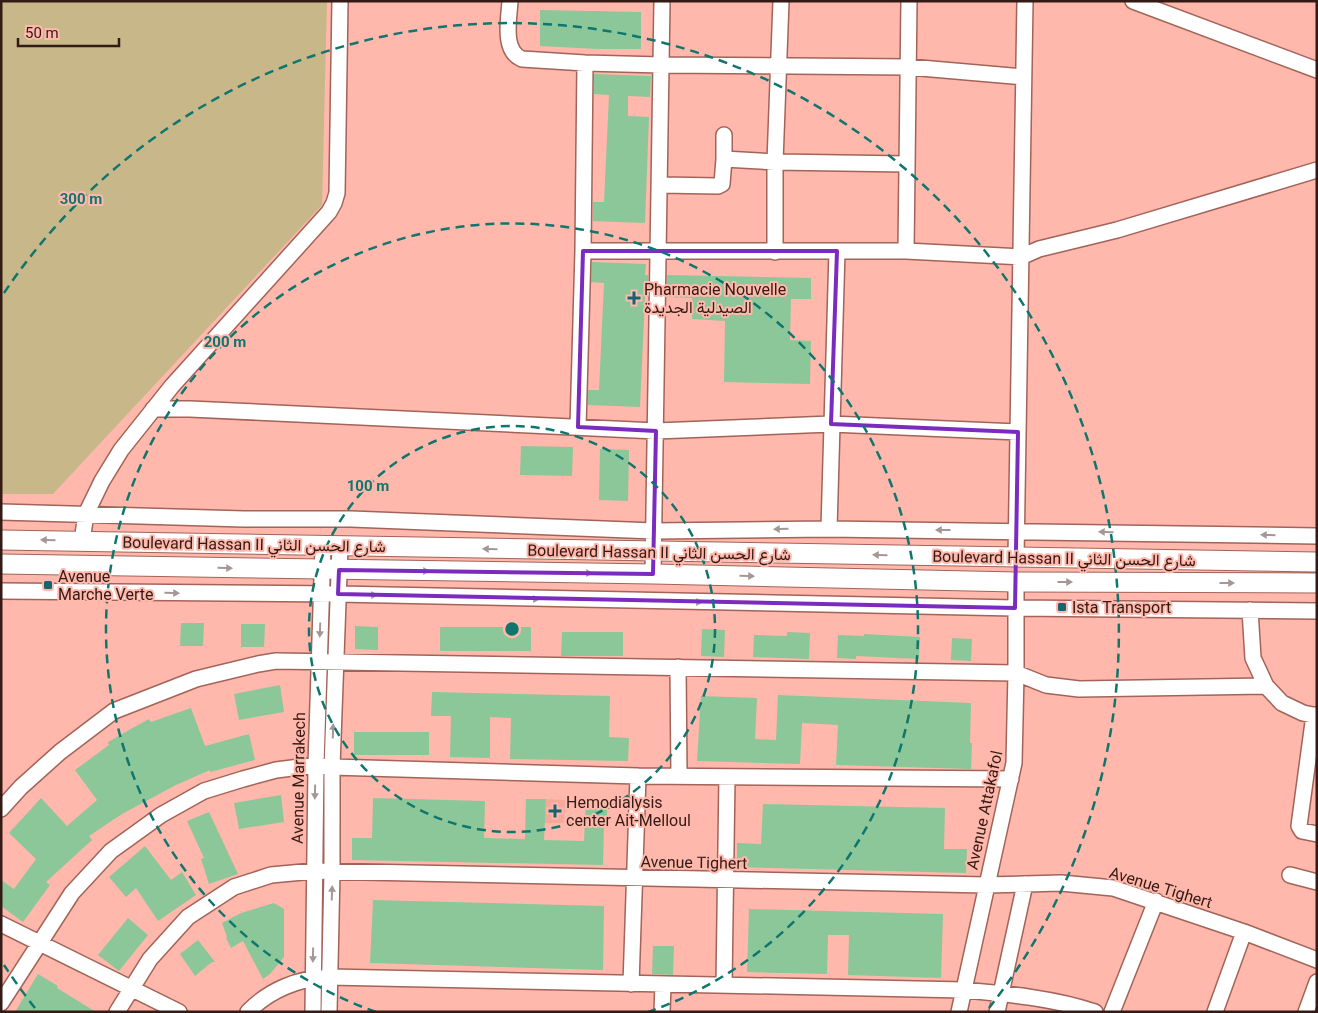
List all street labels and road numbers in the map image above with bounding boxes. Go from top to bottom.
street label: Boulevard Hassan II شارع الحسن الثاني [122,533,386,560]
street label: Boulevard Hassan II شارع الحسن الثاني [527,541,791,568]
street label: Boulevard Hassan II شارع الحسن الثاني [932,547,1196,574]
street label: Avenue Marrakech [288,712,309,844]
street label: Avenue Attakafol [963,749,1006,871]
street label: Avenue Tighert [640,852,748,873]
street label: Avenue Tighert [1107,863,1215,912]

